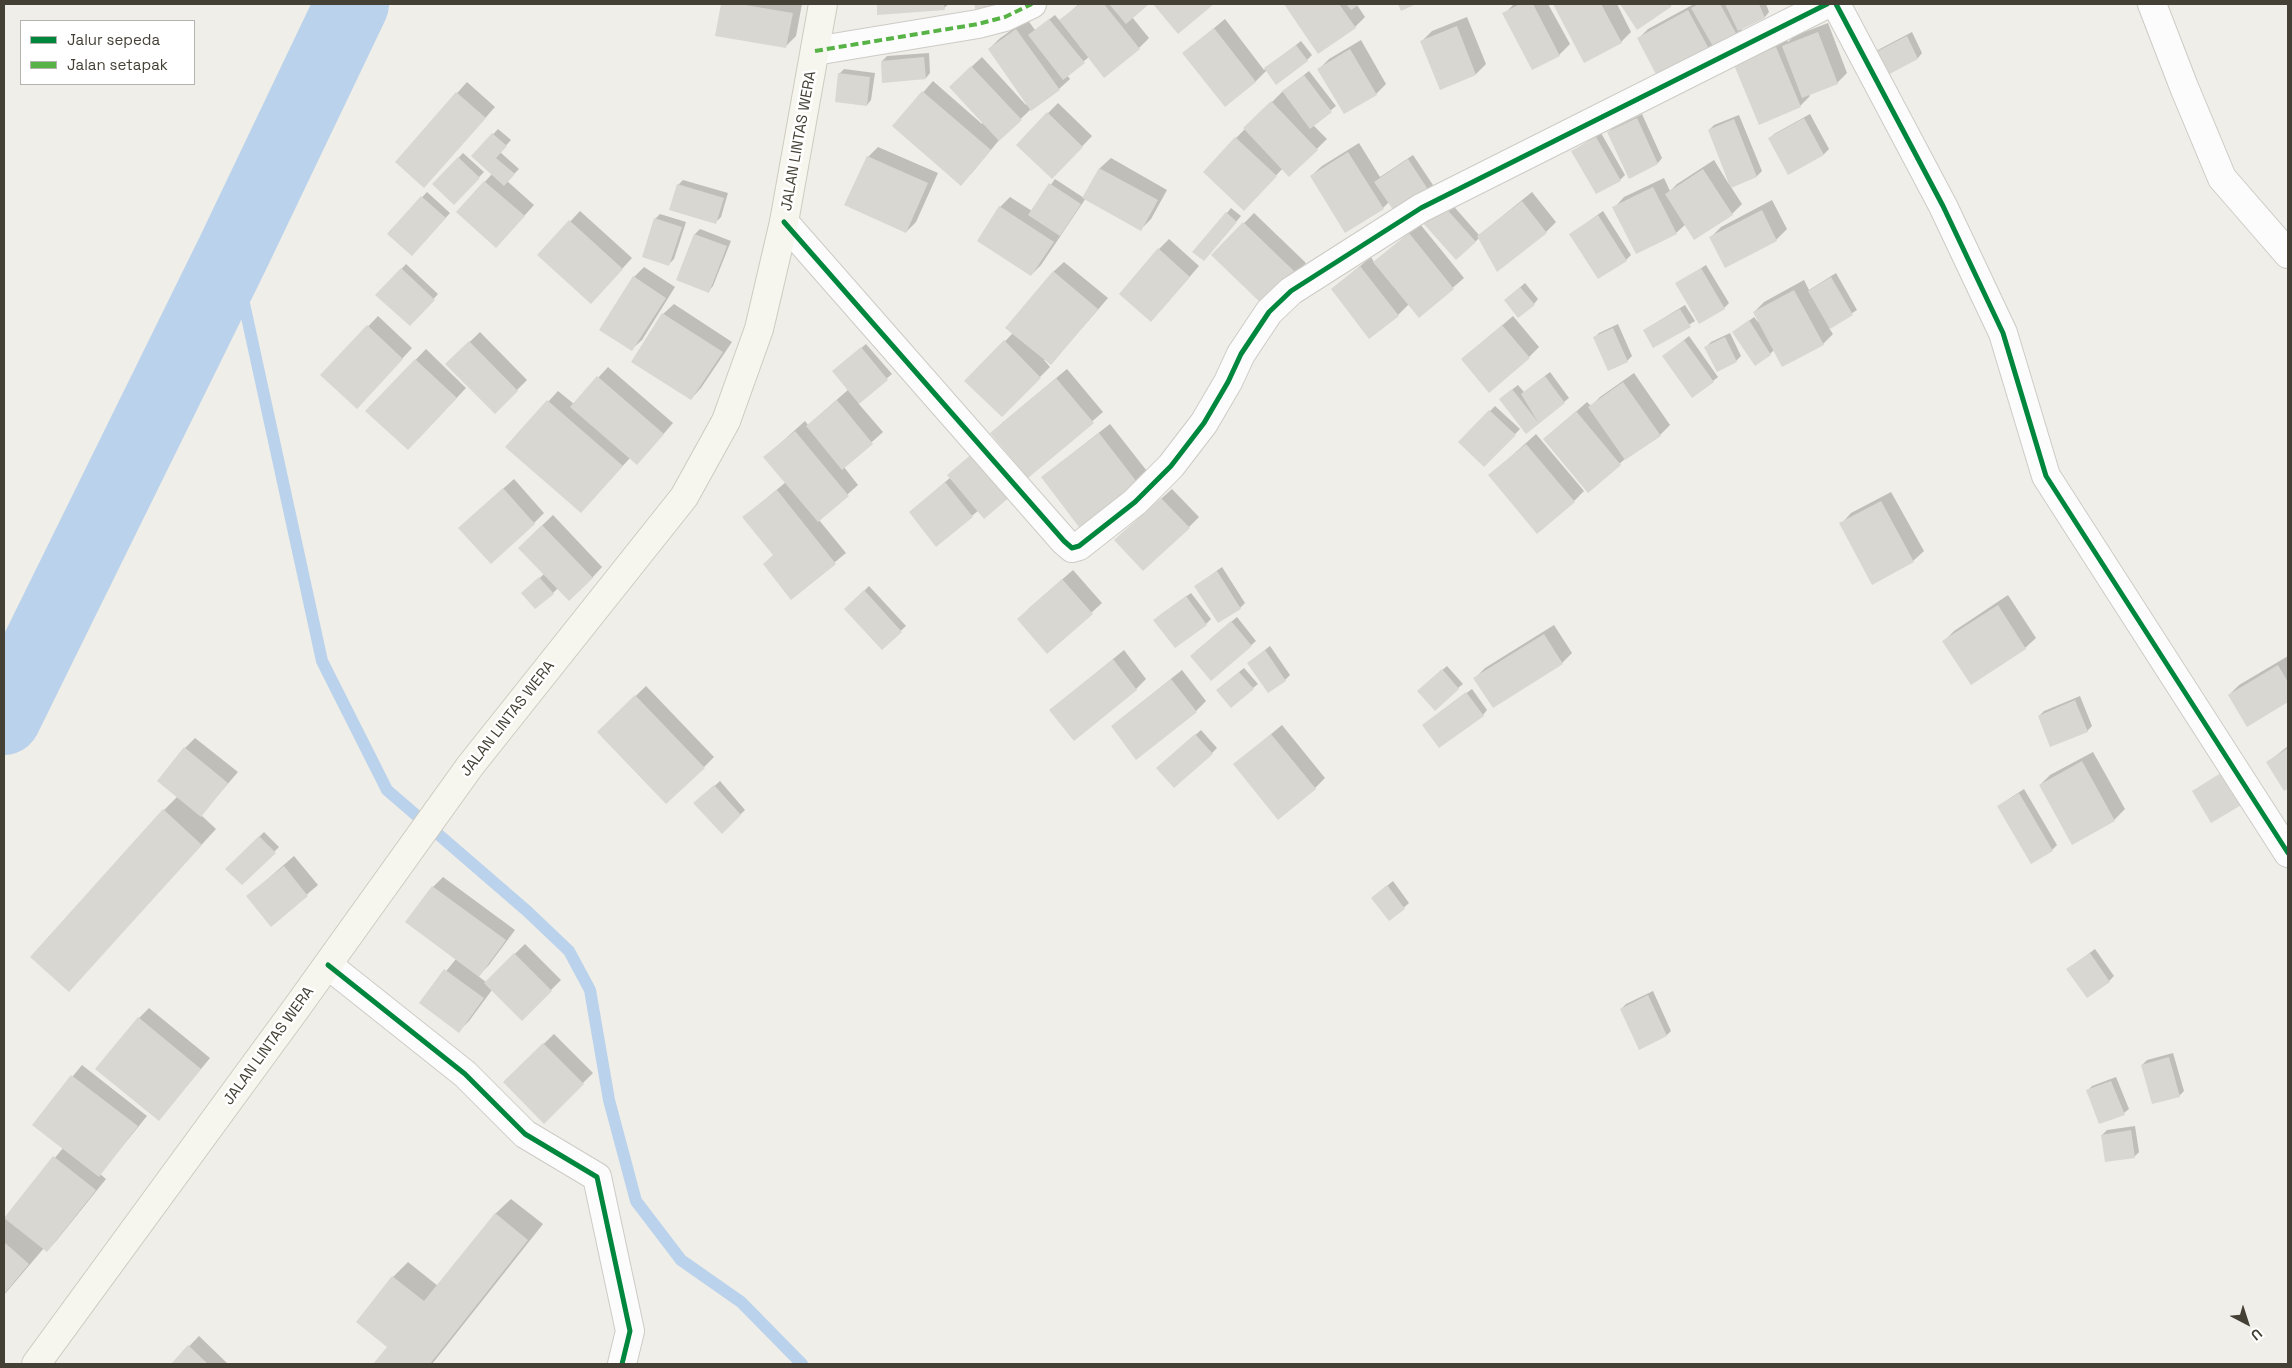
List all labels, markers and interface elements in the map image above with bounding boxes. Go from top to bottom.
legend [20,20,195,85]
text: Jalur sepeda [67,30,160,49]
text: Jalan setapak [67,55,168,74]
street label: JALAN LINTAS WERA [778,70,820,212]
street label: JALAN LINTAS WERA [457,658,559,780]
street label: JALAN LINTAS WERA [220,983,318,1109]
north arrow [2222,1298,2272,1348]
text: U [2247,1325,2266,1344]

